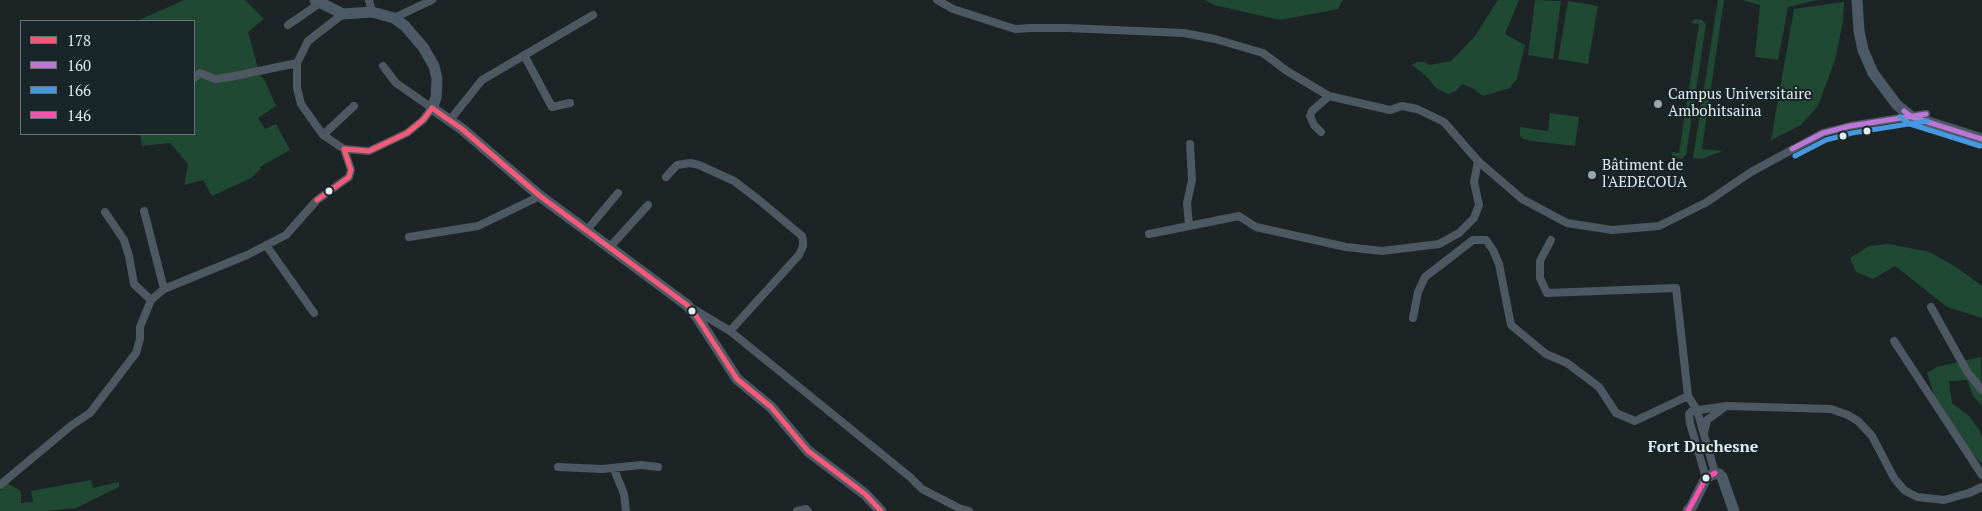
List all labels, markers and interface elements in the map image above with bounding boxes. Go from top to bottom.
legend [20,20,195,135]
text: 178 [67,30,91,50]
text: 160 [67,55,91,75]
text: 166 [67,80,91,100]
place label: Campus Universitaire Ambohitsaina [1668,86,1812,121]
marker: Campus Universitaire Ambohitsaina [1652,98,1664,110]
text: 146 [67,105,91,125]
unlabelled marker [1862,126,1872,136]
unlabelled marker [1838,131,1848,141]
place label: Bâtiment de l'AEDECOUA [1602,157,1687,192]
marker: Bâtiment de l'AEDECOUA [1586,169,1598,181]
unlabelled marker [324,186,334,196]
unlabelled marker [687,306,697,316]
district label: Fort Duchesne [1648,437,1758,457]
unlabelled marker [1701,473,1711,483]

